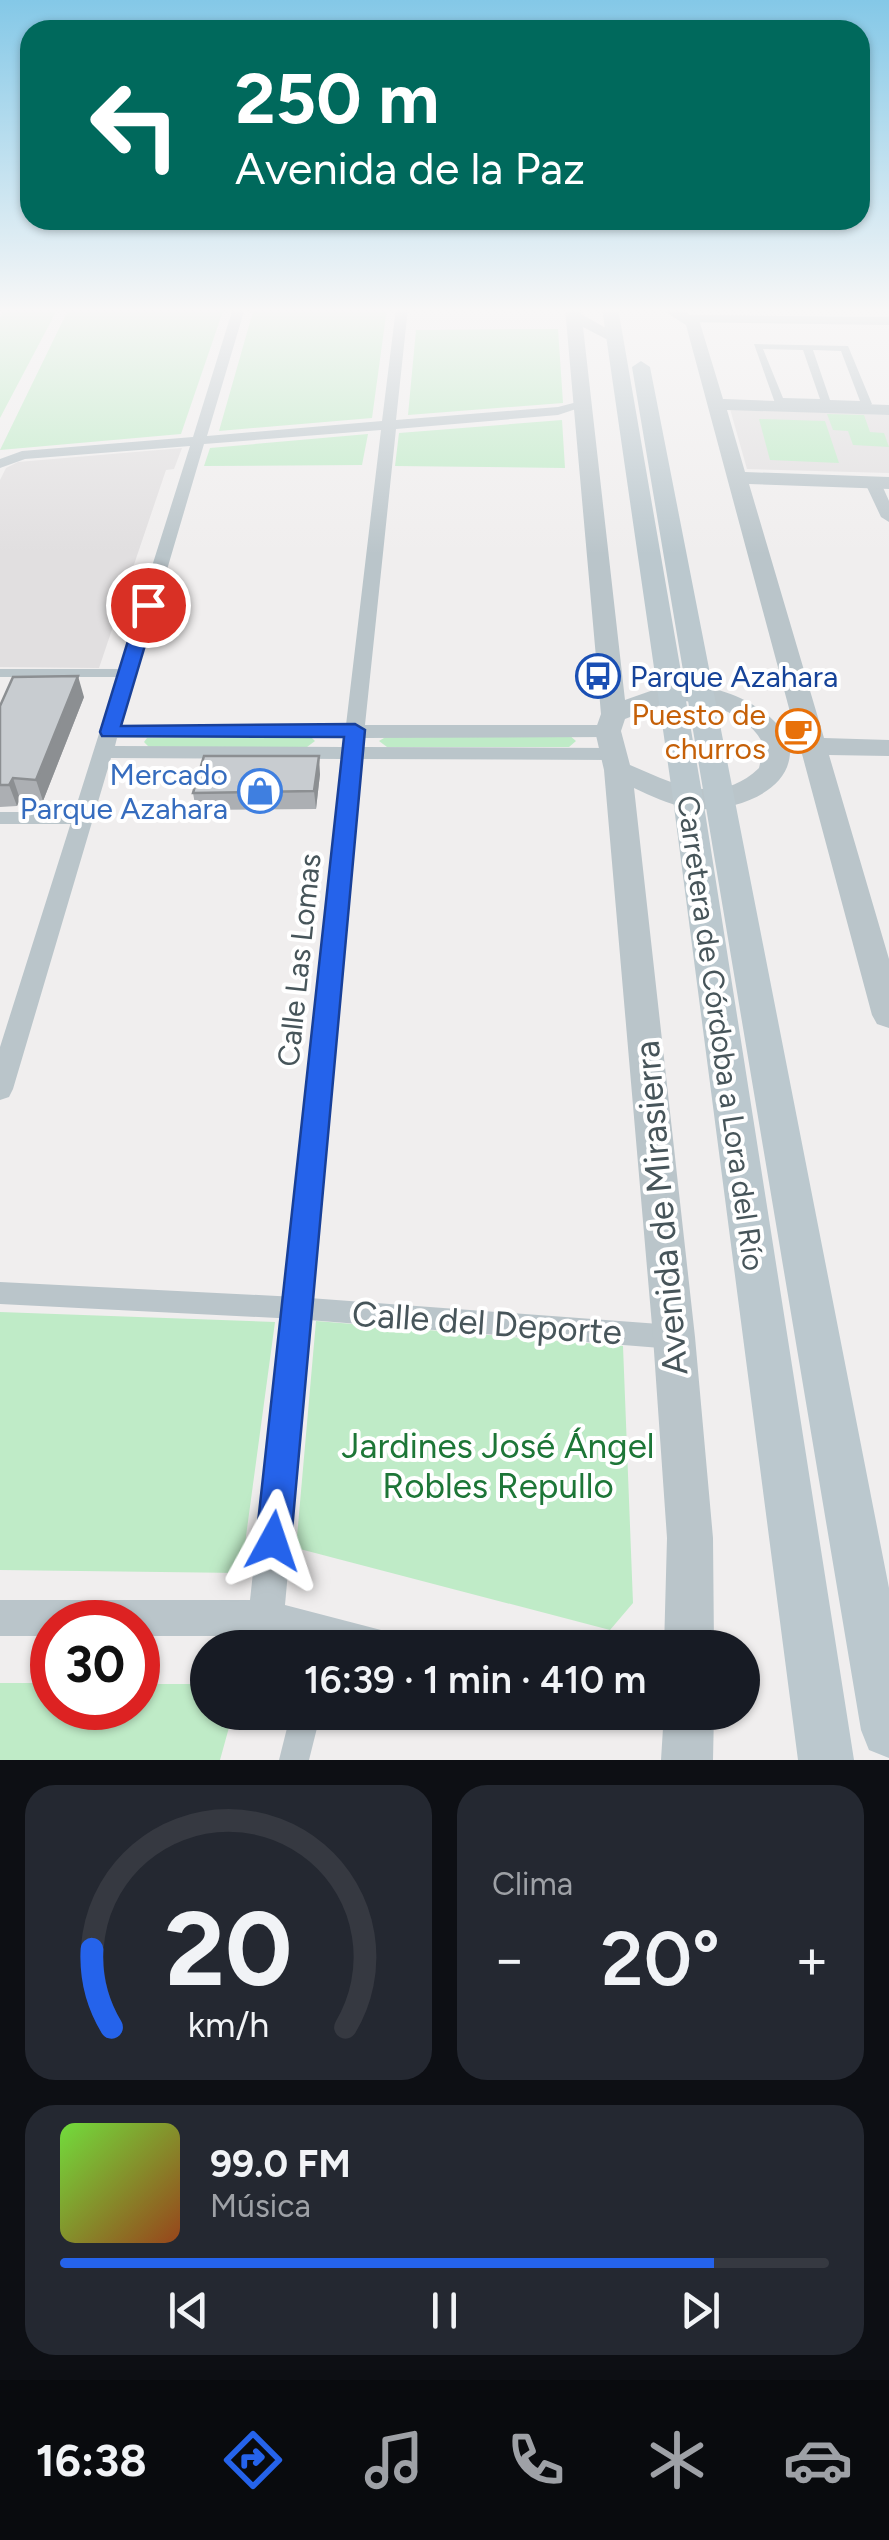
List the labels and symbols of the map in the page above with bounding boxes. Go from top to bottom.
pin [106,563,191,648]
bus stop icon: Parque Azahara [575,653,621,699]
place label: Parque Azahara [630,658,838,695]
place label: Puesto de churros [632,696,766,767]
cafe icon: Puesto de churros [775,708,821,754]
place label: Mercado Parque Azahara [20,756,228,827]
shop icon: Mercado Parque Azahara [237,768,283,814]
street label: Carretera de Córdoba a Lora del Río [669,793,773,1273]
street label: Calle Las Lomas [269,852,329,1068]
street label: Avenida de Mirasierra [625,1039,697,1377]
street label: Calle del Deporte [351,1293,623,1353]
park label: Jardines José Ángel Robles Repullo [342,1425,654,1507]
position arrow [221,1489,325,1593]
speed limit sign: 30 [30,1600,160,1730]

